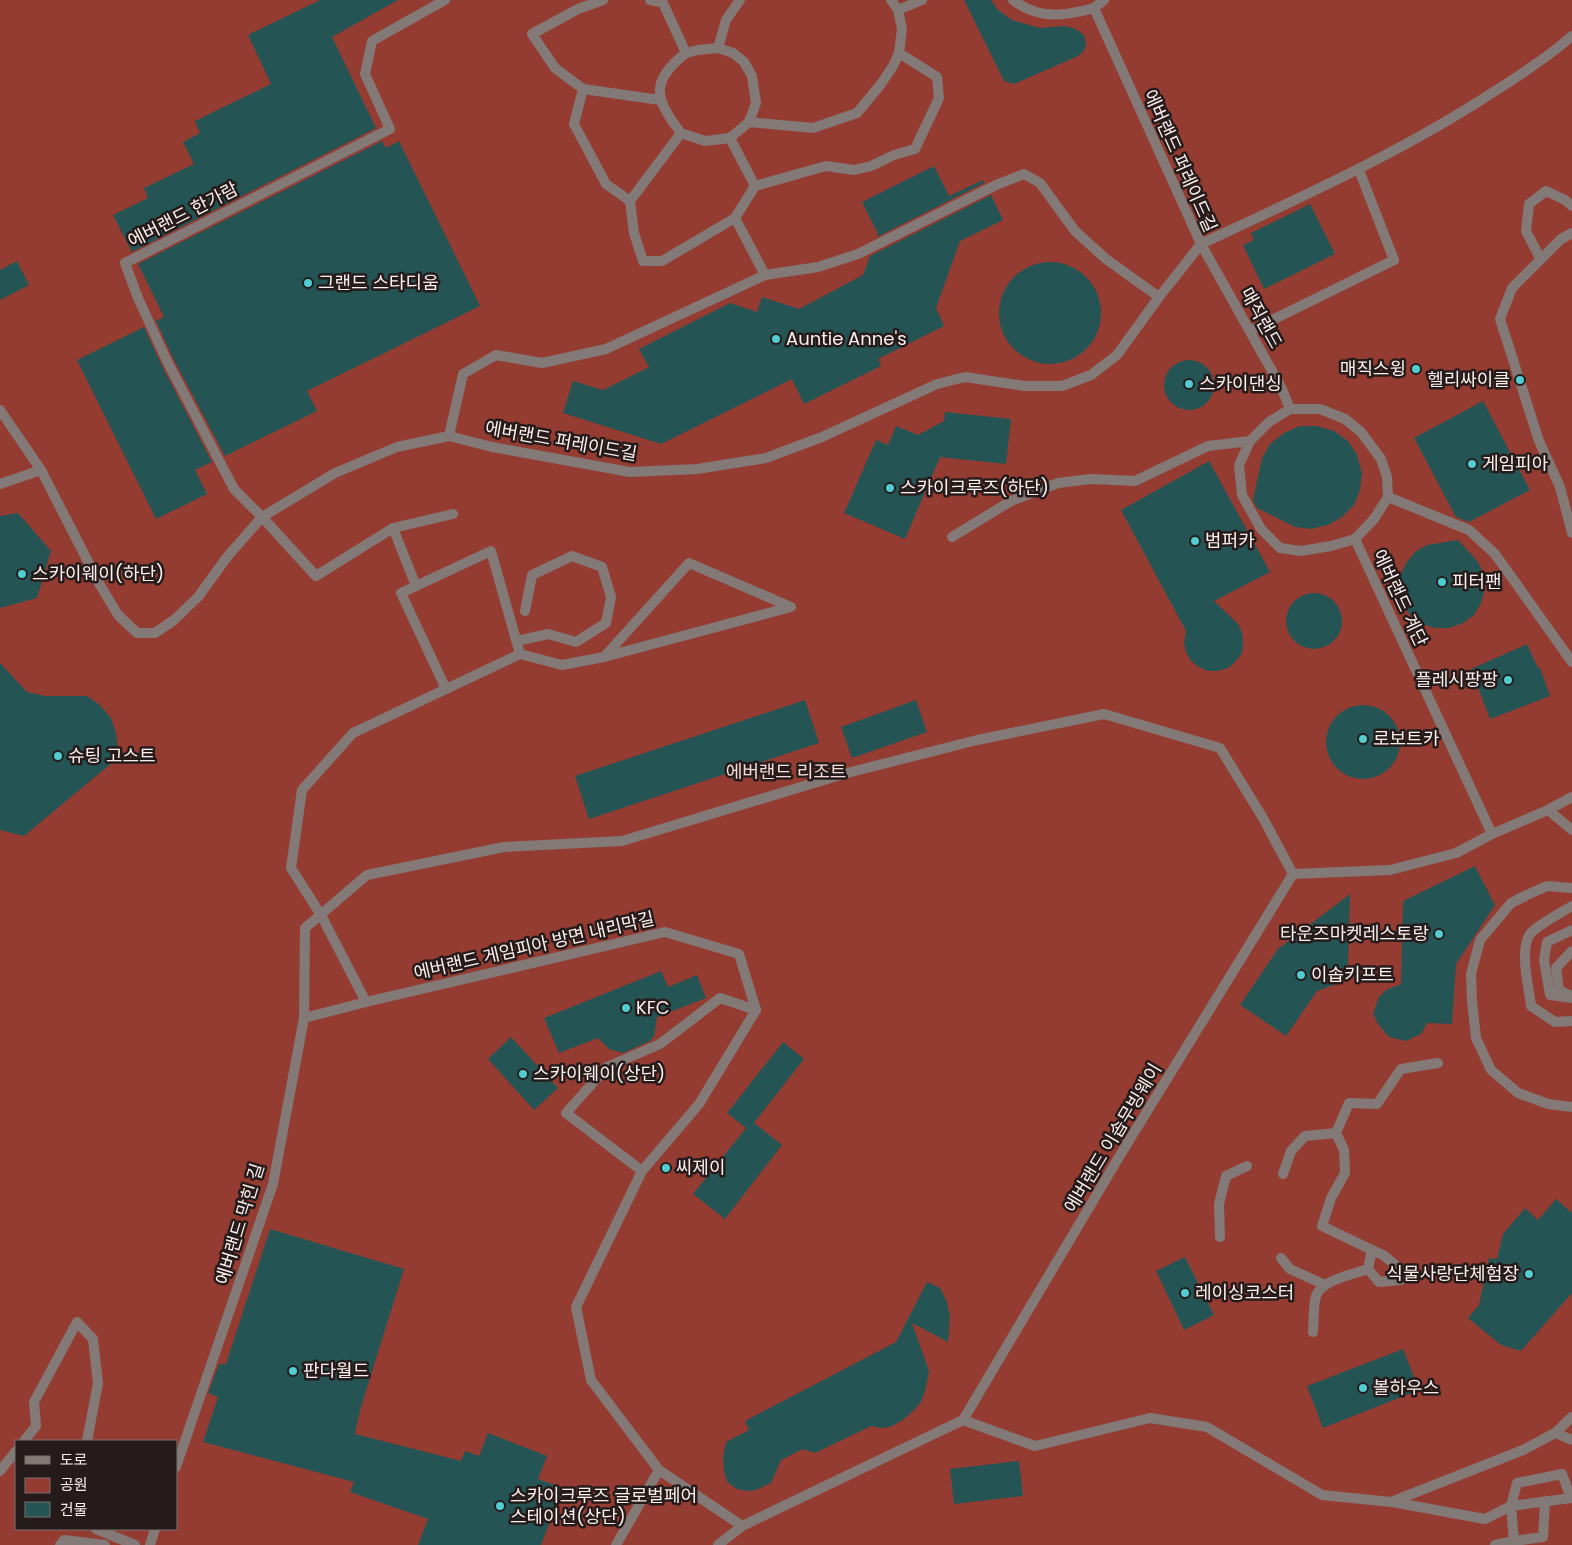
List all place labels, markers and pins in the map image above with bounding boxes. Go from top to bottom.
place label: 그랜드 스타디움 [318,270,439,295]
marker: 그랜드 스타디움 [302,277,314,289]
place label: Auntie Anne's [786,326,907,351]
marker: Auntie Anne's [770,333,782,345]
place label: 매직스윙 [1340,356,1406,381]
marker: 매직스윙 [1410,363,1422,375]
place label: 헬리싸이클 [1427,367,1510,392]
place label: 스카이댄싱 [1199,371,1282,396]
marker: 헬리싸이클 [1514,374,1526,386]
marker: 스카이댄싱 [1183,378,1195,390]
place label: 게임피아 [1482,451,1549,476]
marker: 게임피아 [1466,458,1478,470]
place label: 스카이크루즈(하단) [900,475,1049,500]
marker: 스카이크루즈(하단) [884,482,896,494]
place label: 범퍼카 [1205,528,1255,553]
marker: 범퍼카 [1189,535,1201,547]
place label: 스카이웨이(하단) [32,561,164,586]
marker: 스카이웨이(하단) [16,568,28,580]
place label: 피터팬 [1452,569,1502,594]
marker: 피터팬 [1436,576,1448,588]
place label: 플레시팡팡 [1415,667,1498,692]
marker: 플레시팡팡 [1502,674,1514,686]
place label: 로보트카 [1373,726,1440,751]
marker: 로보트카 [1357,733,1369,745]
place label: 슈팅 고스트 [68,743,156,768]
marker: 슈팅 고스트 [52,750,64,762]
place label: 타운즈마켓레스토랑 [1280,921,1429,946]
marker: 타운즈마켓레스토랑 [1433,928,1445,940]
place label: 이솝키프트 [1311,962,1394,987]
marker: 이솝키프트 [1295,969,1307,981]
place label: KFC [636,995,670,1020]
marker: KFC [620,1002,632,1014]
place label: 스카이웨이(상단) [533,1061,665,1086]
marker: 스카이웨이(상단) [517,1068,529,1080]
place label: 씨제이 [676,1155,726,1180]
marker: 씨제이 [660,1162,672,1174]
place label: 식물사랑단체험장 [1387,1261,1519,1286]
marker: 식물사랑단체험장 [1523,1268,1535,1280]
place label: 레이싱코스터 [1195,1280,1294,1305]
marker: 레이싱코스터 [1179,1287,1191,1299]
place label: 판다월드 [303,1358,369,1383]
marker: 판다월드 [287,1365,299,1377]
place label: 볼하우스 [1373,1375,1439,1400]
marker: 볼하우스 [1357,1382,1369,1394]
place label: 스카이크루즈 글로벌페어 스테이션(상단) [510,1483,697,1529]
marker: 스카이크루즈 글로벌페어 스테이션(상단) [494,1500,506,1512]

